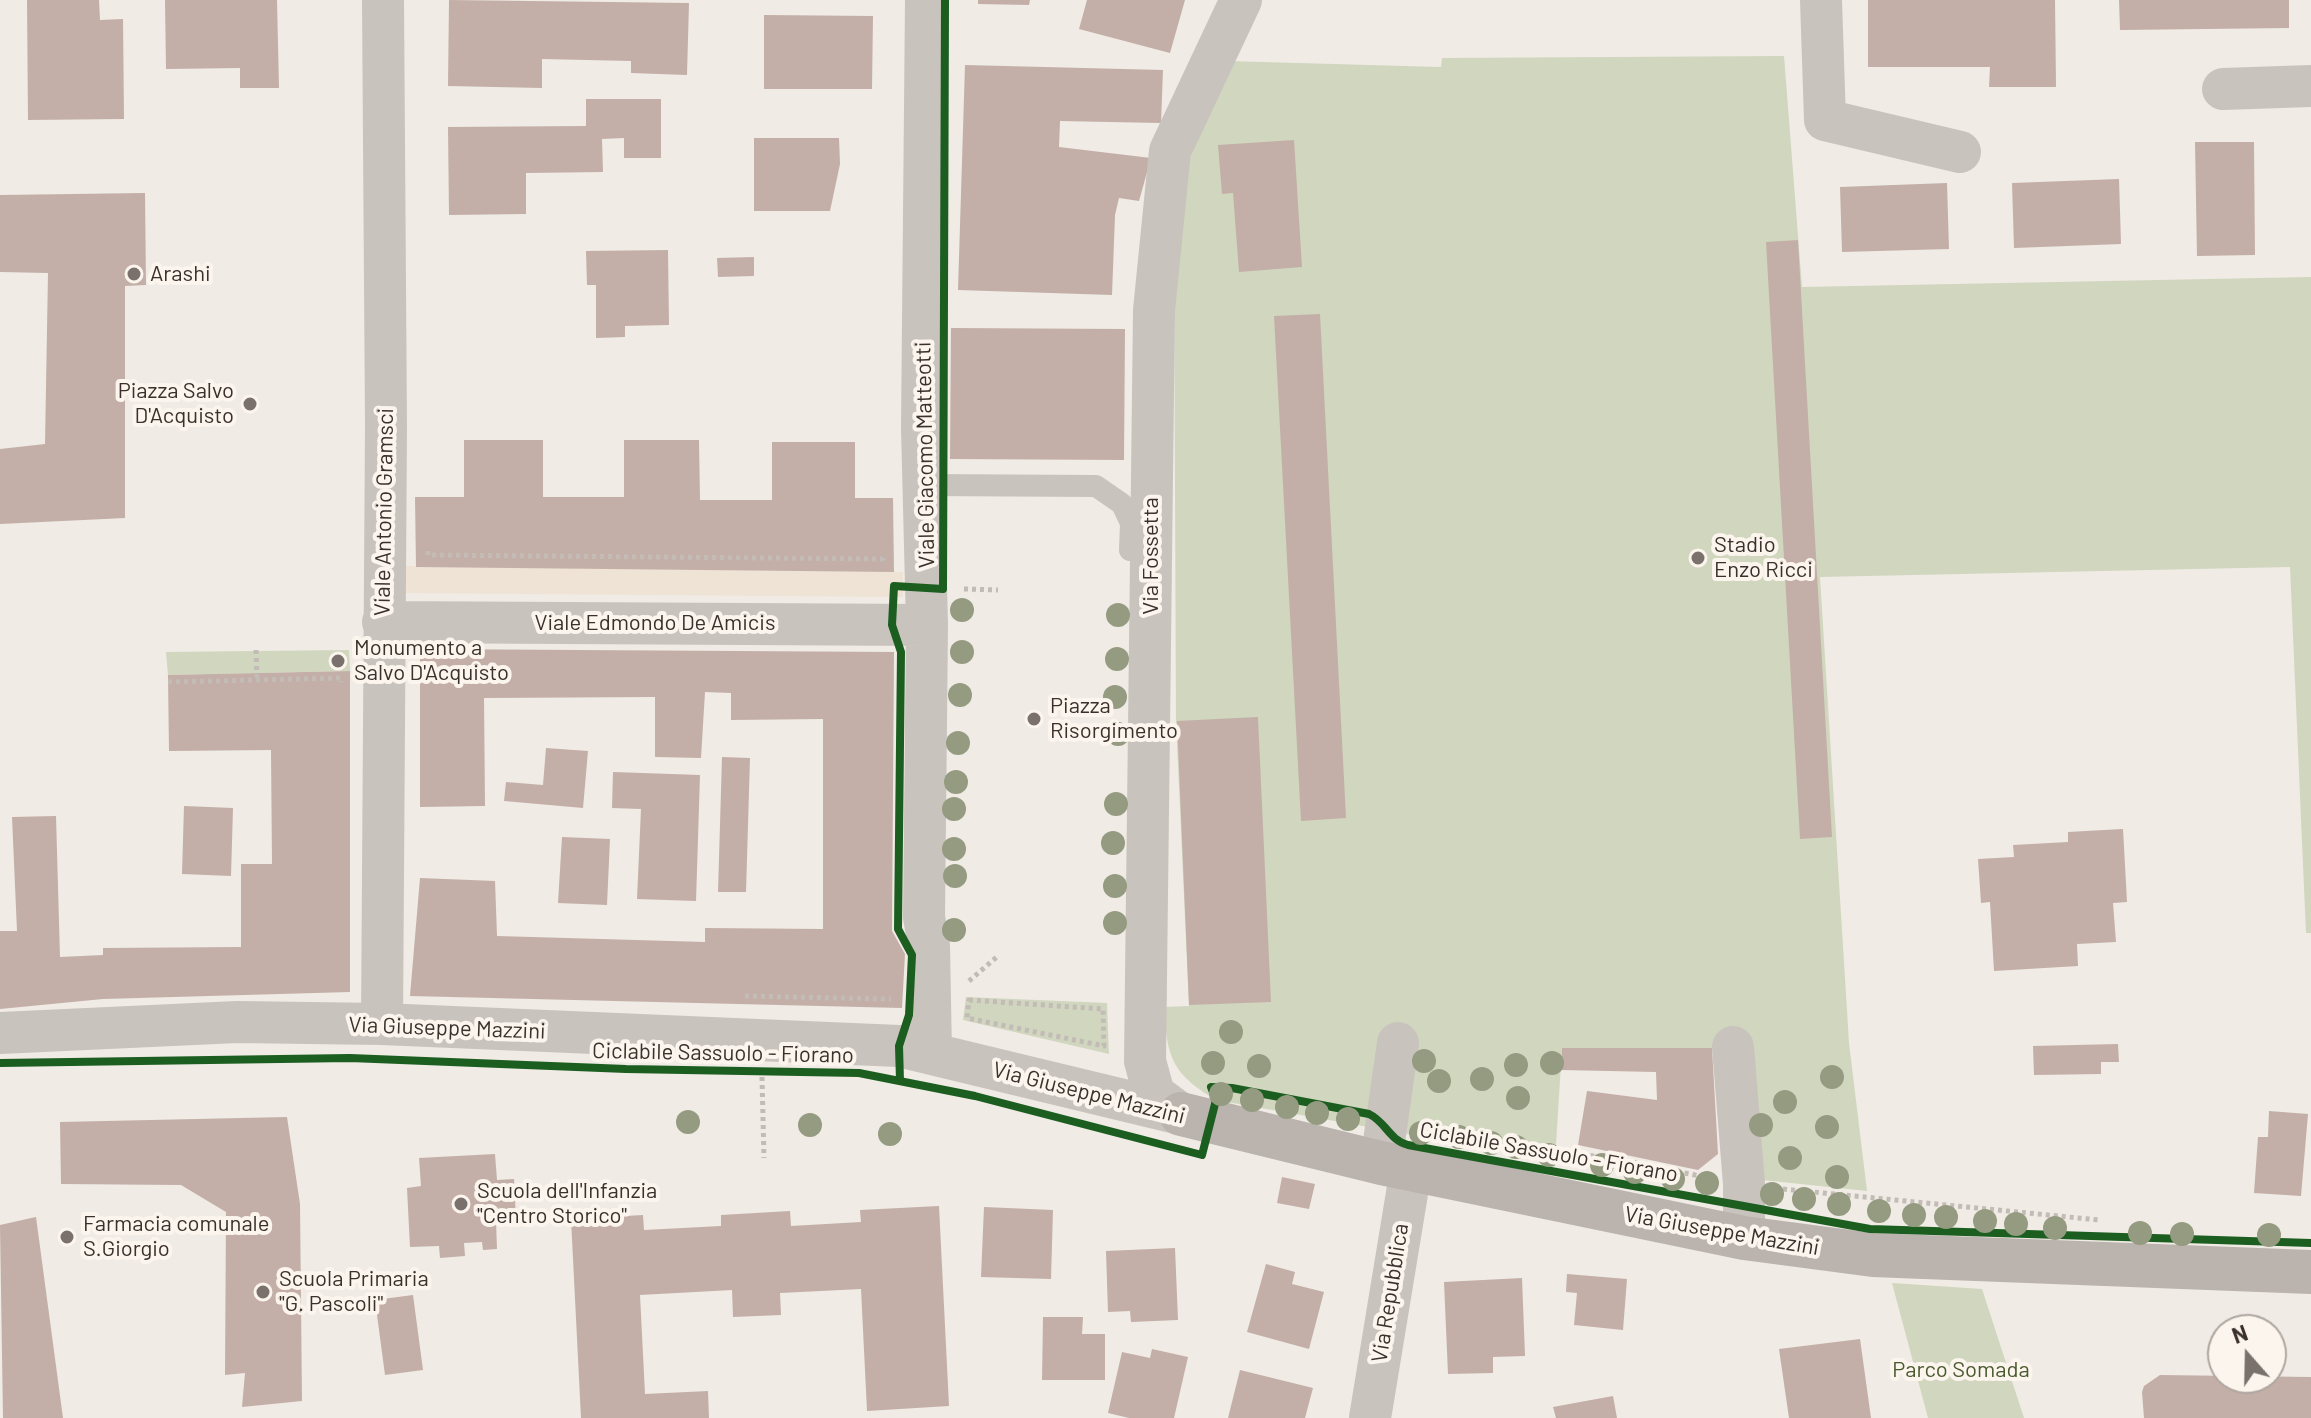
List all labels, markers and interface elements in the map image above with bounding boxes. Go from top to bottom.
place label: Arashi [150,261,211,287]
marker: Arashi [125,265,143,283]
street label: Viale Giacomo Matteotti [910,341,940,569]
place label: Piazza Salvo D'Acquisto [118,378,234,430]
marker: Piazza Salvo D'Acquisto [241,395,259,413]
street label: Viale Antonio Gramsci [369,408,399,616]
street label: Via Fossetta [1138,497,1164,615]
place label: Stadio Enzo Ricci [1714,532,1813,584]
marker: Stadio Enzo Ricci [1689,549,1707,567]
street label: Viale Edmondo De Amicis [535,610,775,636]
place label: Monumento a Salvo D'Acquisto [354,635,509,686]
marker: Monumento a Salvo D'Acquisto [329,652,347,670]
place label: Piazza Risorgimento [1050,693,1178,744]
marker: Piazza Risorgimento [1025,710,1043,728]
street label: Via Giuseppe Mazzini [348,1011,546,1045]
street label: Ciclabile Sassuolo - Fiorano [592,1038,854,1068]
street label: Via Giuseppe Mazzini [990,1056,1188,1130]
street label: Ciclabile Sassuolo - Fiorano [1418,1116,1680,1188]
place label: Scuola dell'Infanzia "Centro Storico" [477,1178,657,1230]
marker: Scuola dell'Infanzia "Centro Storico" [452,1195,470,1213]
street label: Via Giuseppe Mazzini [1623,1201,1821,1261]
place label: Farmacia comunale S.Giorgio [83,1211,269,1262]
street label: Via Repubblica [1366,1221,1414,1365]
marker: Farmacia comunale S.Giorgio [58,1228,76,1246]
place label: Scuola Primaria "G. Pascoli" [279,1266,429,1318]
marker: Scuola Primaria "G. Pascoli" [254,1283,272,1301]
north arrow [2207,1314,2287,1394]
text: N [2228,1319,2251,1348]
park label: Parco Somada [1892,1357,2030,1383]

